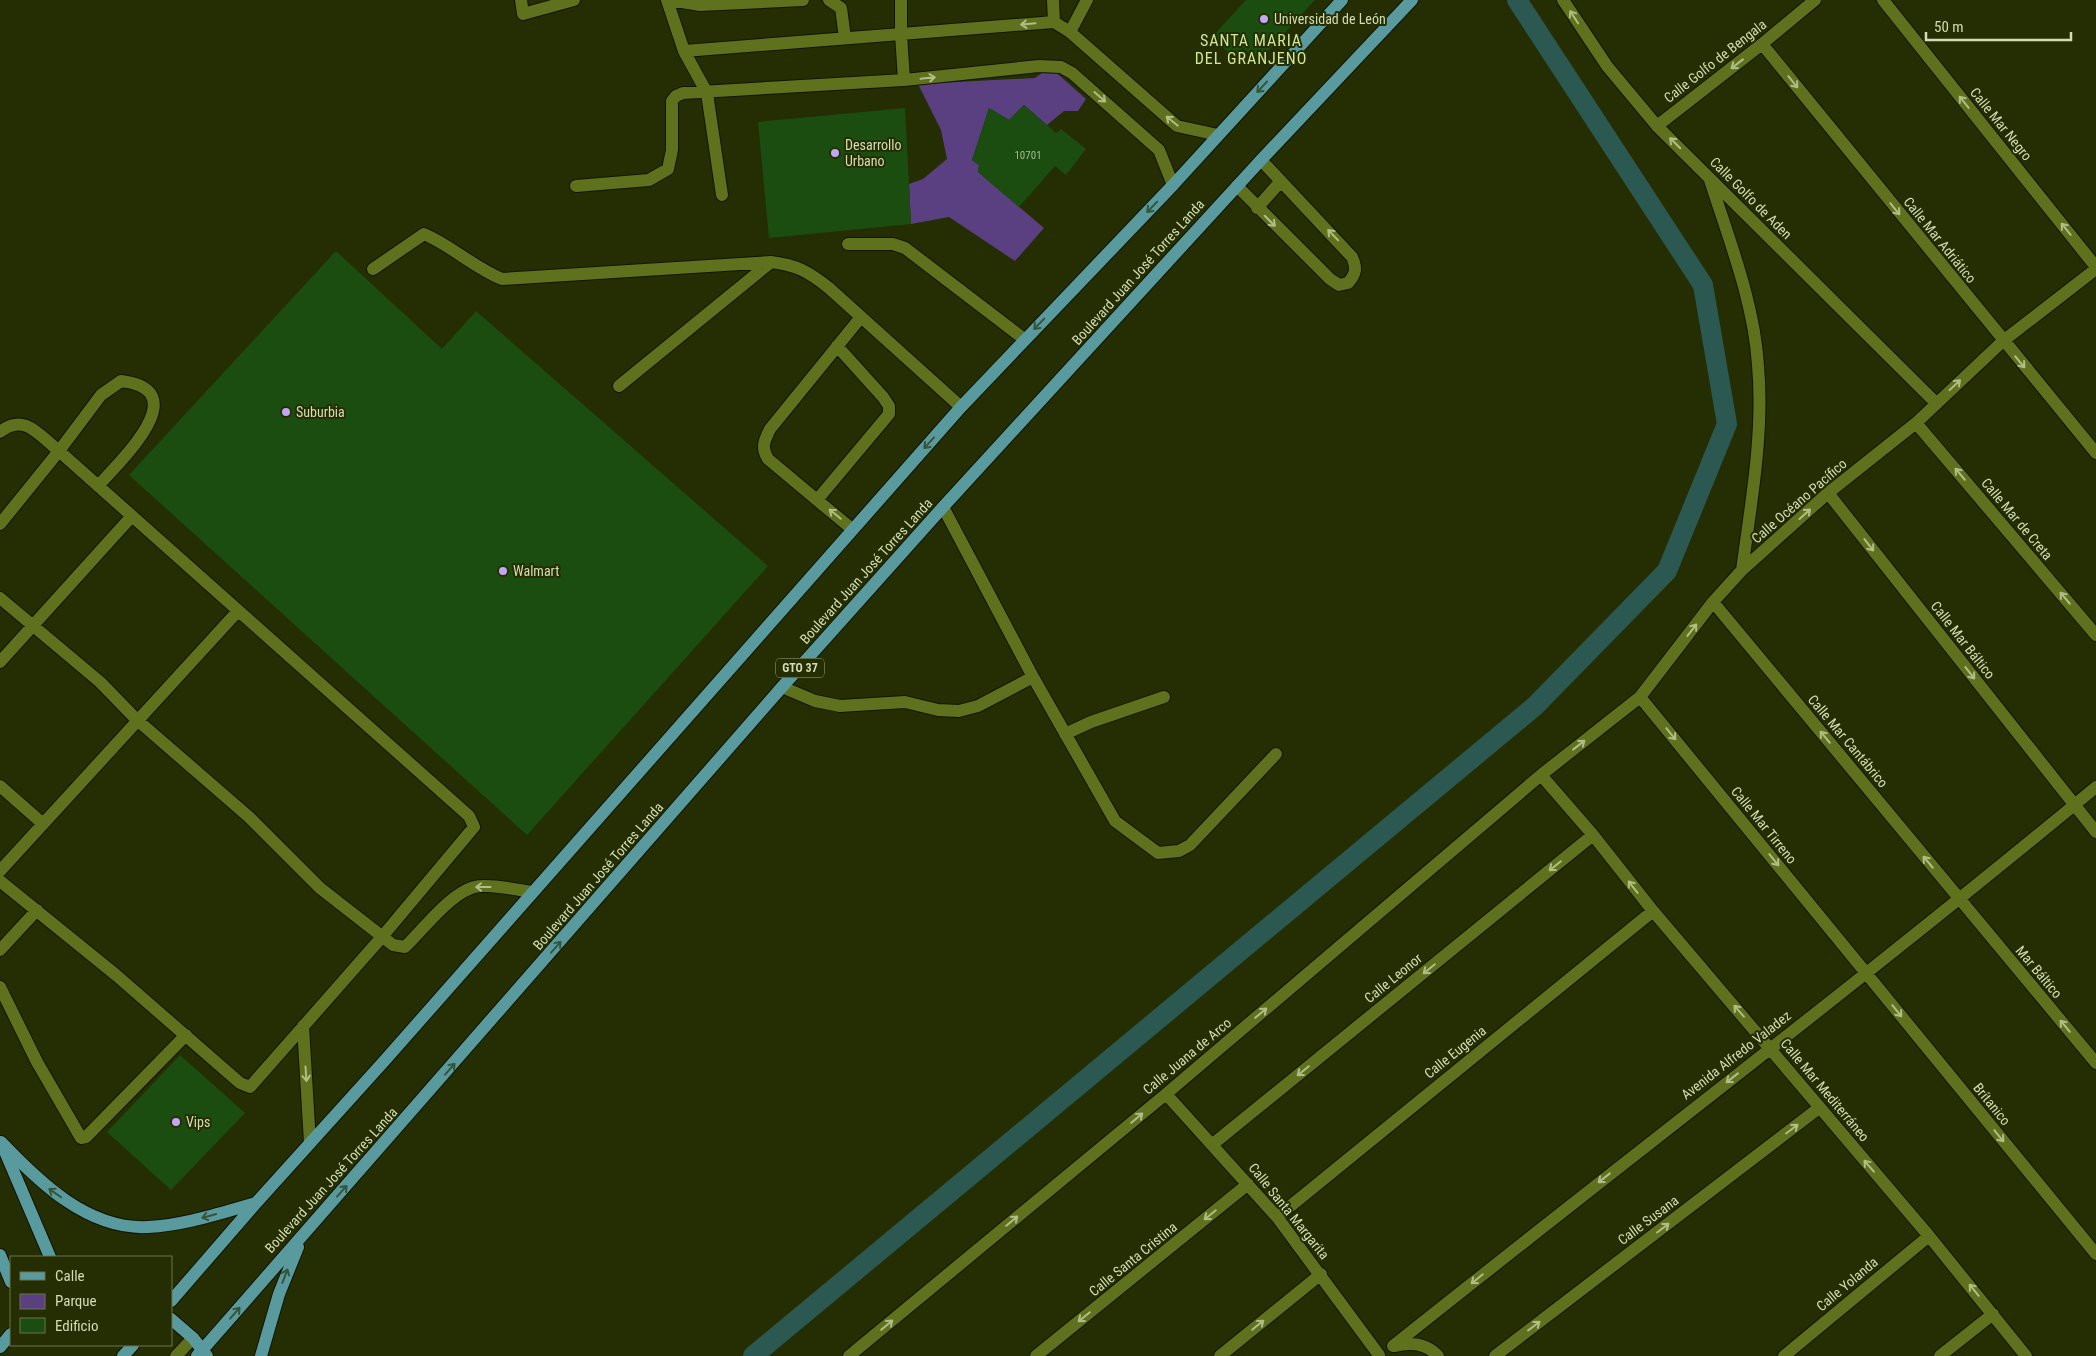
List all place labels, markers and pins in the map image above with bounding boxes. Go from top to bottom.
place label: Universidad de León [1274,11,1386,27]
marker: Universidad de León [1258,13,1270,25]
place label: Desarrollo Urbano [845,137,902,169]
marker: Desarrollo Urbano [829,147,841,159]
place label: Suburbia [296,404,345,420]
marker: Suburbia [280,406,292,418]
place label: Walmart [513,563,559,579]
marker: Walmart [497,565,509,577]
place label: Vips [186,1114,210,1130]
marker: Vips [170,1116,182,1128]

